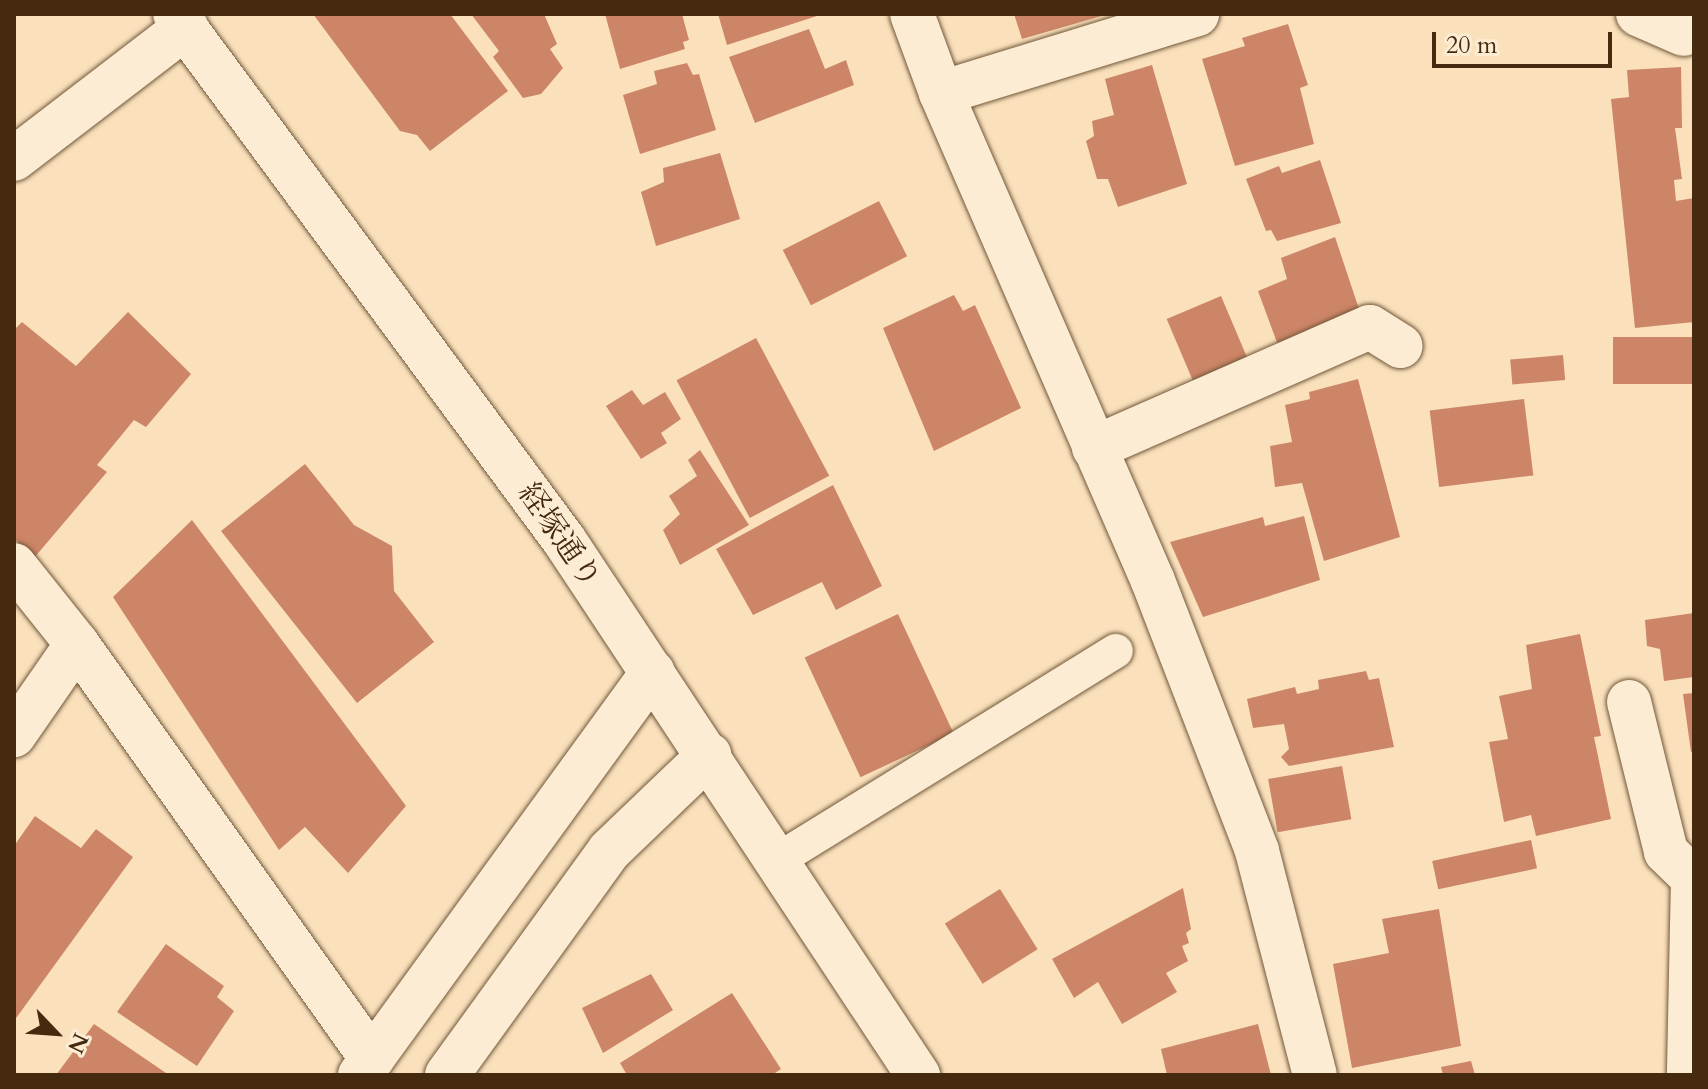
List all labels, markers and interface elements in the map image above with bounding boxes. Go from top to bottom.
scale bar [1436,16,1616,66]
text: 20 m [1446,29,1497,62]
street label: 経塚通り [510,477,608,595]
north arrow [16,993,96,1073]
text: N [60,1028,95,1058]

